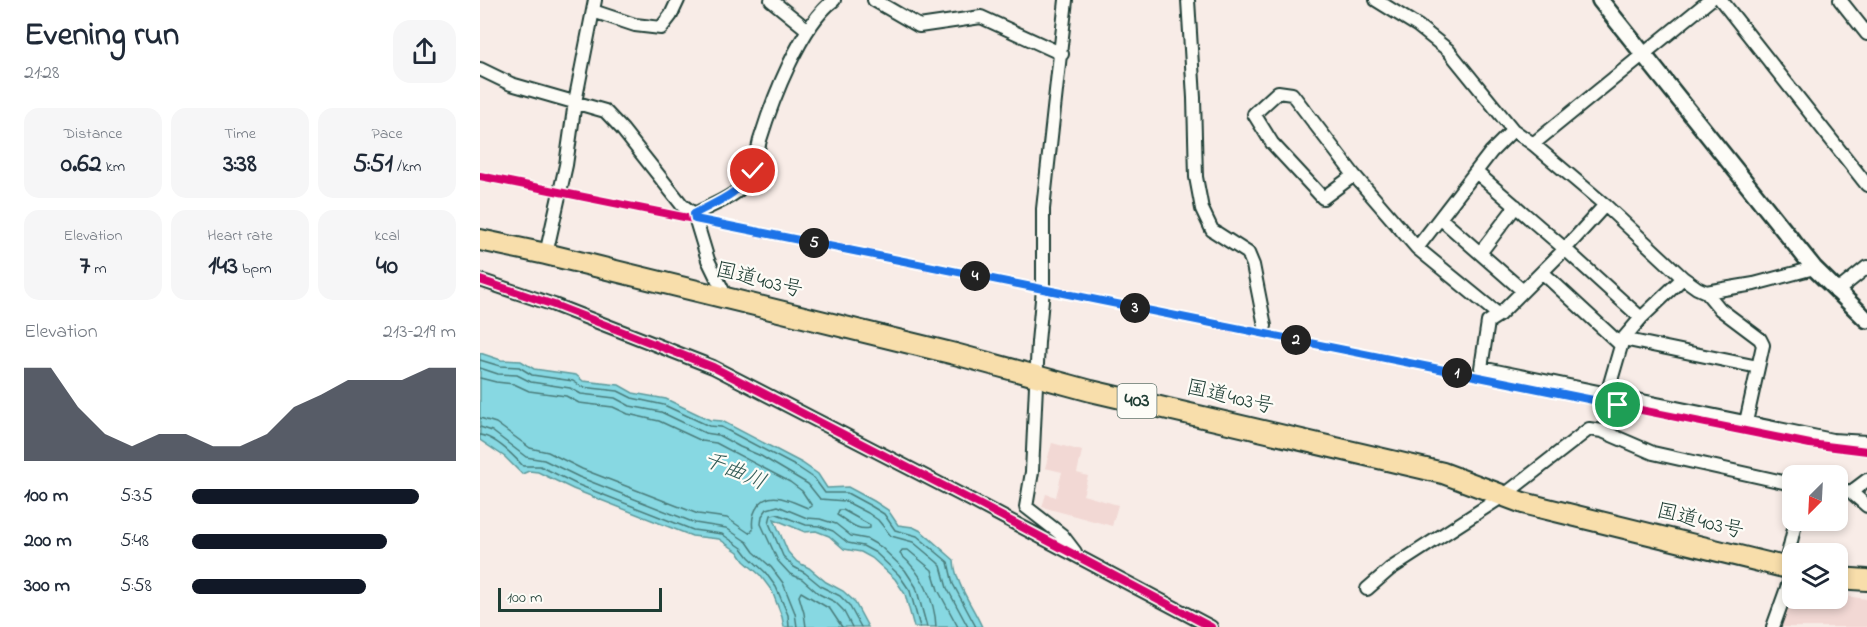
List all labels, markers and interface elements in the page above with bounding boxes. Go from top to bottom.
text: Evening run [24,12,179,60]
button: share [393,20,456,83]
text: 21:28 [24,59,59,88]
text: Distance [64,122,122,146]
text: Time [224,122,256,146]
text: Pace [371,122,403,146]
pin [727,145,778,196]
text: 0.62 [61,146,102,184]
text: 3:38 [223,146,257,184]
text: 5:51 [353,146,393,184]
icon: check [736,154,769,187]
text: km [102,155,125,179]
text: /km [393,155,421,179]
text: Elevation [64,224,122,248]
text: Heart rate [207,224,273,248]
text: kcal [374,224,400,248]
pin: 5 [799,228,829,258]
text: 5 [809,231,819,255]
text: 7 [79,248,90,286]
text: 143 [208,248,238,286]
text: 40 [376,248,398,286]
street label: 国道403号 [712,256,806,306]
text: m [90,257,107,281]
text: bpm [238,257,272,281]
pin: 4 [960,261,990,291]
text: 4 [972,264,978,288]
pin: 3 [1120,293,1150,323]
text: 3 [1132,296,1138,320]
text: Elevation [24,318,98,347]
text: 213–219 m [383,318,456,347]
pin: 2 [1281,325,1311,355]
text: 2 [1292,328,1300,352]
pin: 1 [1442,358,1472,388]
text: 1 [1454,361,1460,385]
street label: 国道403号 [1183,373,1277,423]
pin [1592,379,1643,430]
road number: 403 [1118,384,1156,418]
icon: arrive [1601,388,1634,421]
water label: 千曲川 [697,444,771,500]
north arrow [1782,465,1848,531]
map controls [1782,465,1848,609]
text: 100 m [24,482,68,511]
text: 5:35 [120,482,153,511]
street label: 国道403号 [1653,497,1747,547]
text: 200 m [24,527,72,556]
text: 5:48 [120,527,149,556]
button: layers [1782,543,1848,609]
text: 300 m [24,572,70,601]
text: 5:58 [120,572,152,601]
scale bar [498,585,662,612]
text: 100 m [507,586,542,610]

